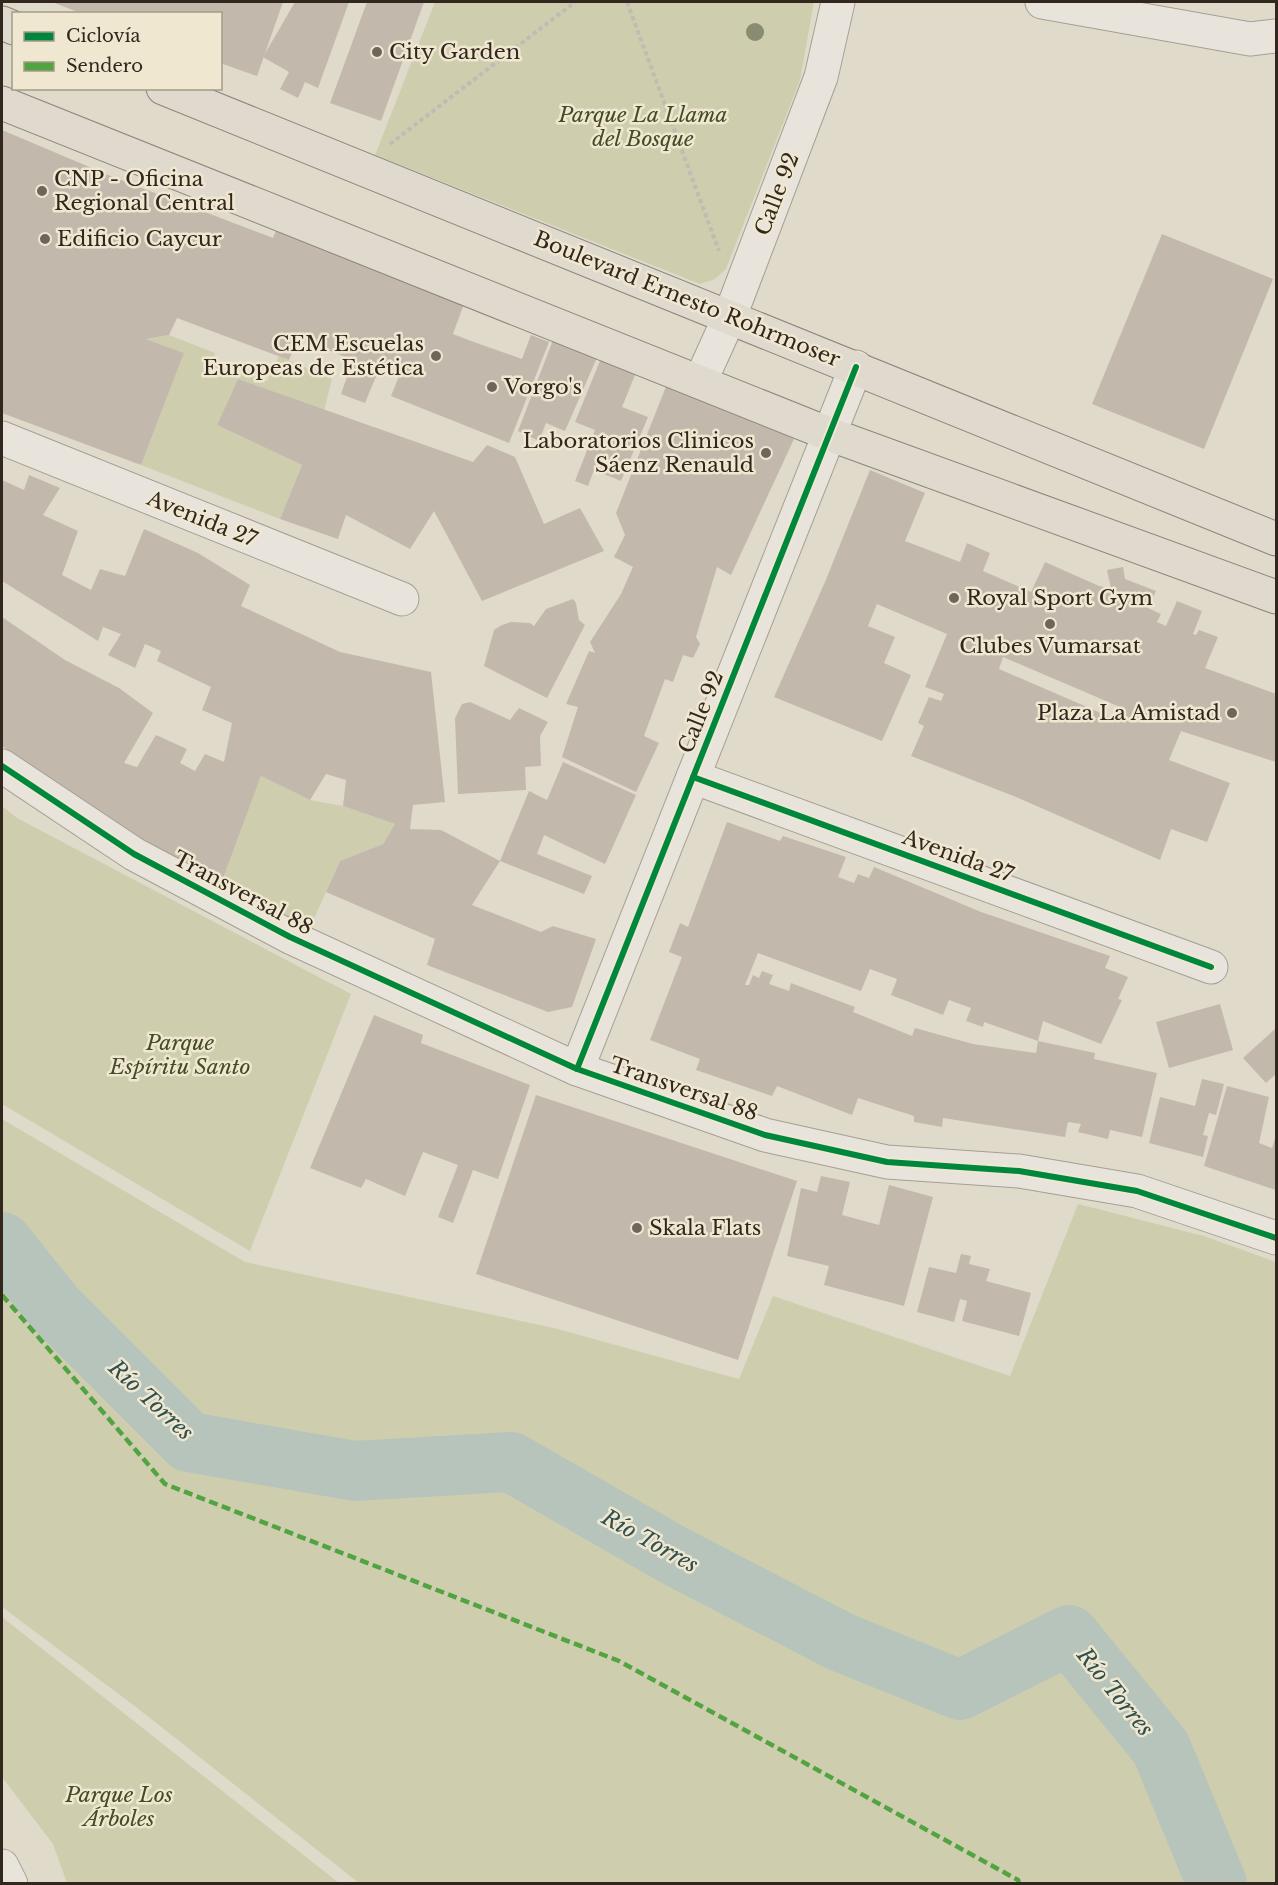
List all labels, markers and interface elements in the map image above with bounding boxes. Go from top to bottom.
legend [12,12,222,90]
text: Ciclovía [66,25,141,47]
place label: City Garden [389,39,520,65]
marker: City Garden [370,45,384,59]
text: Sendero [66,55,143,77]
park label: Parque La Llama del Bosque [557,102,728,152]
street label: Calle 92 [749,149,805,239]
place label: CNP - Oficina Regional Central [54,166,235,216]
marker: CNP - Oficina Regional Central [35,184,49,198]
street label: Boulevard Ernesto Rohrmoser [530,225,844,373]
place label: Edificio Caycur [57,226,222,252]
marker: Edificio Caycur [38,232,52,246]
place label: CEM Escuelas Europeas de Estética [203,331,424,381]
marker: CEM Escuelas Europeas de Estética [429,349,443,363]
place label: Vorgo's [503,374,582,400]
marker: Vorgo's [485,380,499,394]
place label: Laboratorios Clinicos Sáenz Renauld [523,428,754,478]
marker: Laboratorios Clinicos Sáenz Renauld [759,446,773,460]
street label: Avenida 27 [142,485,261,553]
place label: Royal Sport Gym [966,585,1153,611]
marker: Royal Sport Gym [947,591,961,605]
marker: Clubes Vumarsat [1043,617,1057,631]
place label: Clubes Vumarsat [959,633,1141,659]
street label: Calle 92 [673,667,729,757]
place label: Plaza La Amistad [1037,700,1220,726]
marker: Plaza La Amistad [1225,706,1239,720]
street label: Avenida 27 [898,824,1017,888]
street label: Transversal 88 [169,845,317,941]
park label: Parque Espíritu Santo [109,1030,250,1080]
street label: Transversal 88 [607,1052,761,1126]
place label: Skala Flats [649,1215,761,1241]
marker: Skala Flats [630,1221,644,1235]
water label: Río Torres [102,1353,199,1446]
water label: Río Torres [596,1503,703,1578]
water label: Río Torres [1071,1642,1159,1742]
park label: Parque Los Árboles [64,1782,173,1832]

